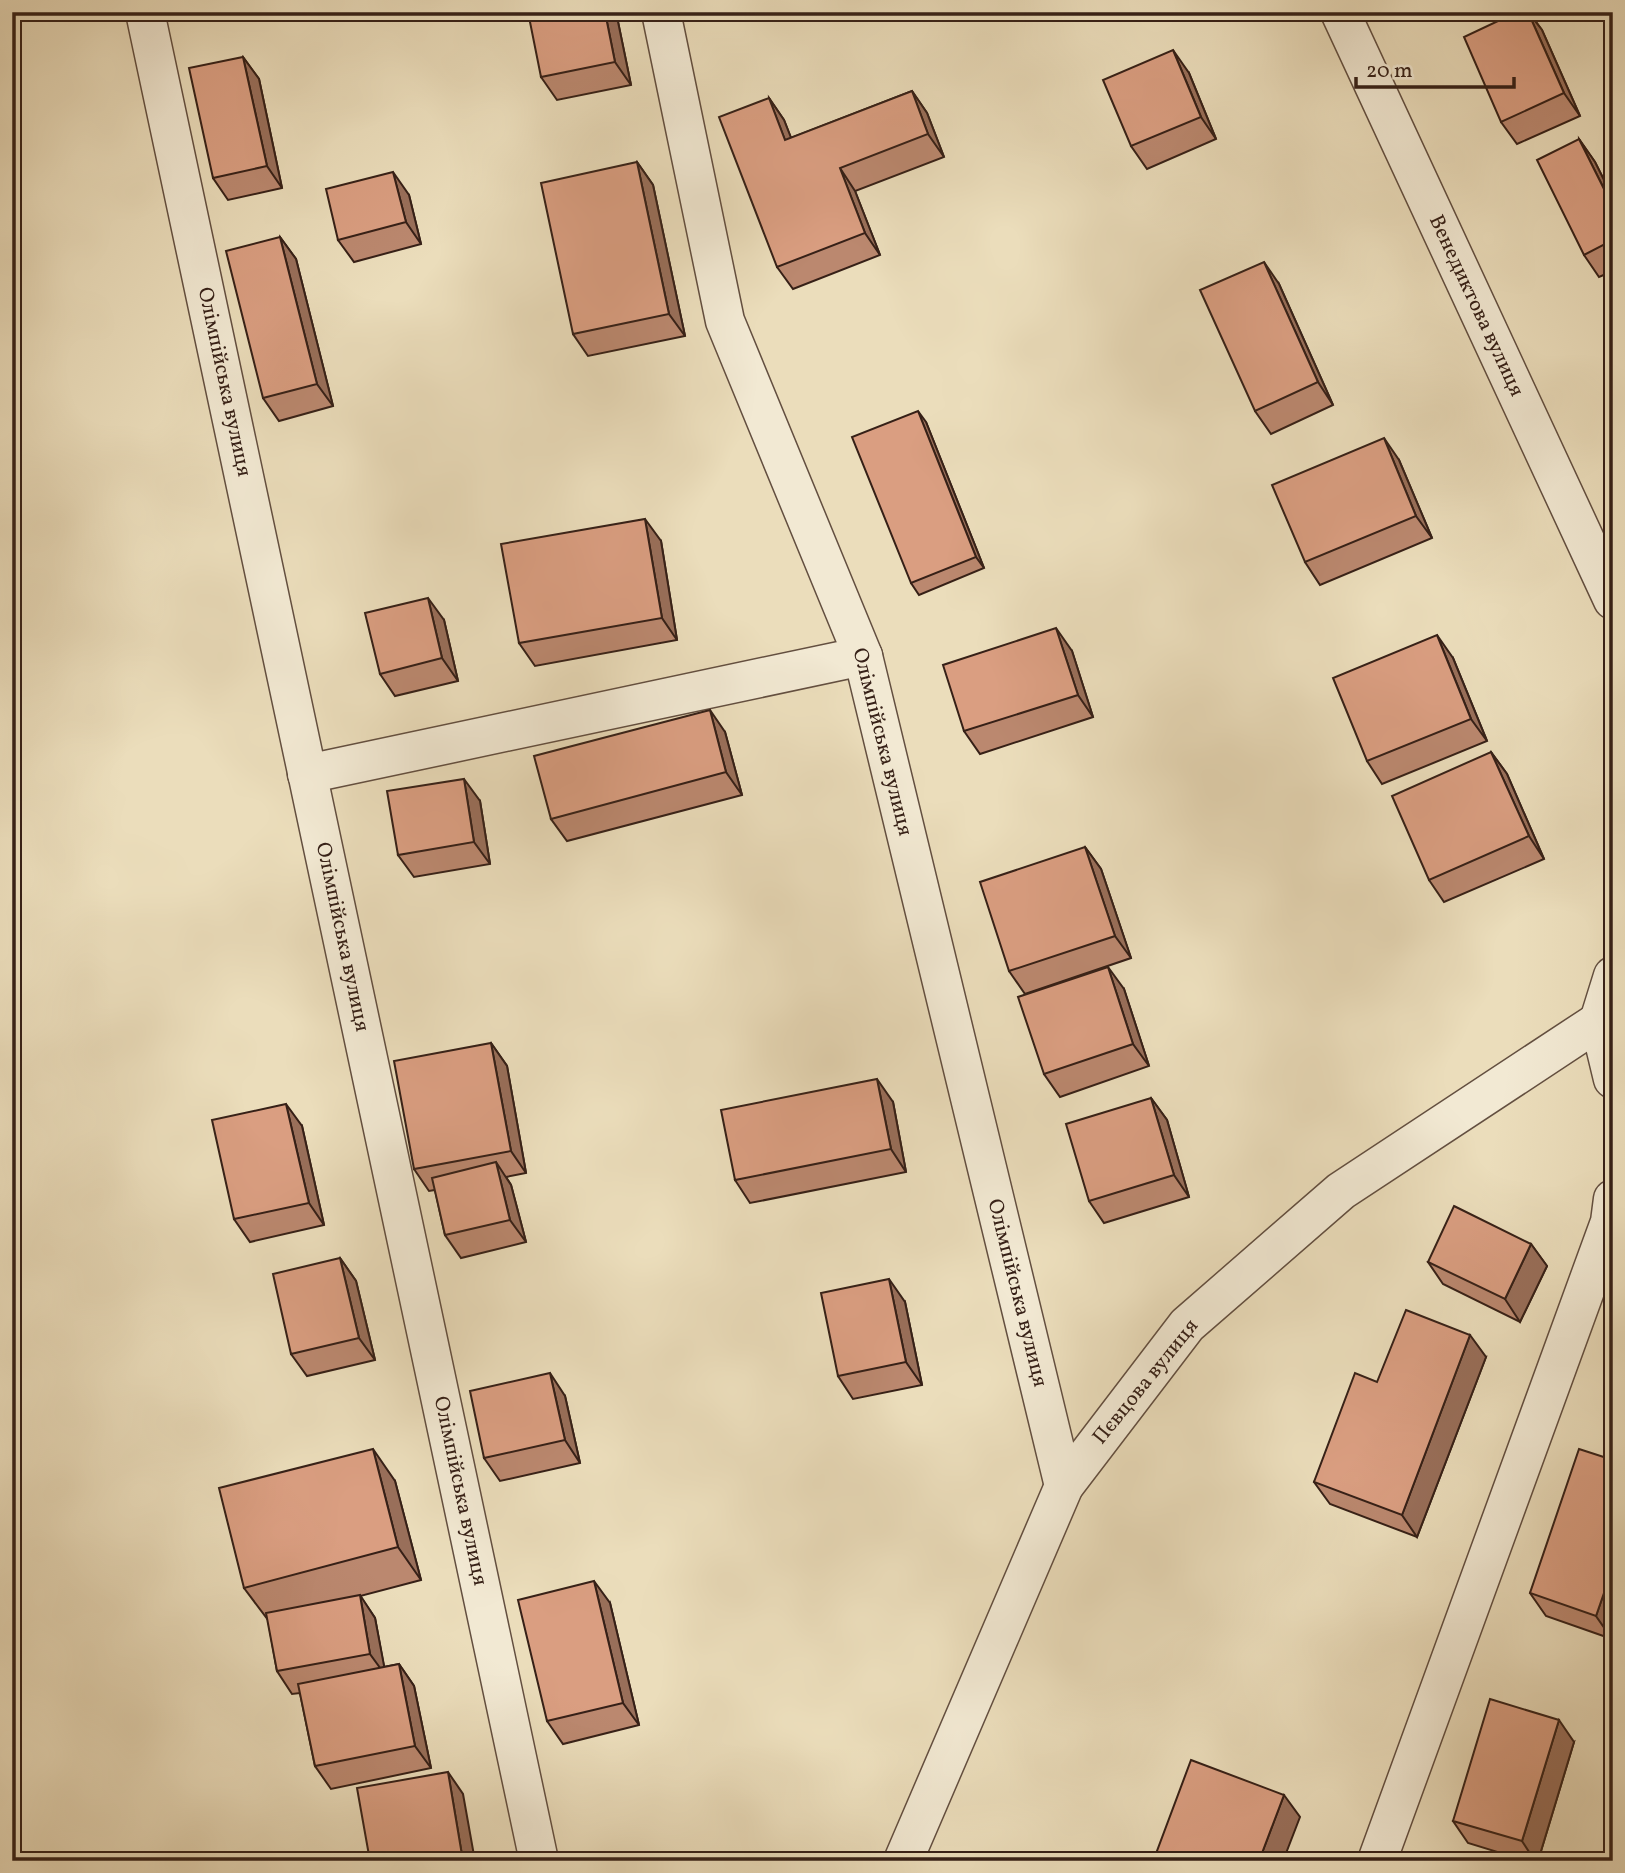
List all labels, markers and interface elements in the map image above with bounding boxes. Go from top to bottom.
scale bar [1356,46,1513,90]
text: 20 m [1366,57,1412,86]
street label: Венедиктова вулиця [1421,210,1531,402]
street label: Олімпійська вулиця [190,285,258,479]
street label: Олімпійська вулиця [845,645,919,839]
street label: Олімпійська вулиця [308,840,376,1034]
street label: Олімпійська вулиця [980,1196,1054,1390]
street label: Пєвцова вулиця [1086,1313,1206,1451]
street label: Олімпійська вулиця [426,1394,494,1588]

